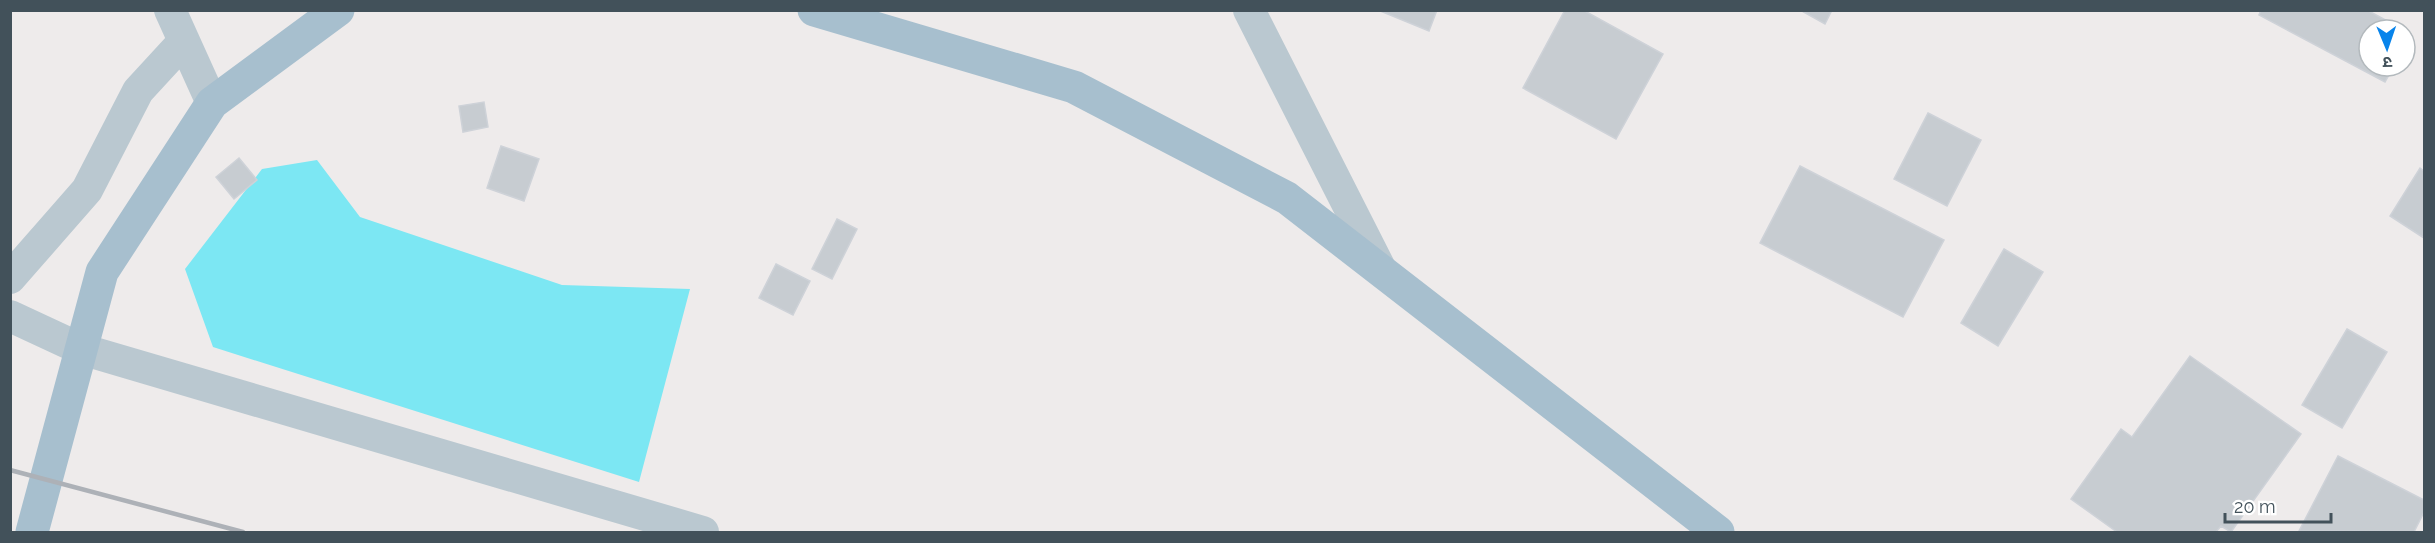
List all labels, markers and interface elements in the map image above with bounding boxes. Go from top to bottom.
north arrow [2357,18,2417,78]
text: उ [2382,53,2393,72]
scale bar [2225,486,2332,524]
text: 20 m [2234,496,2276,517]

